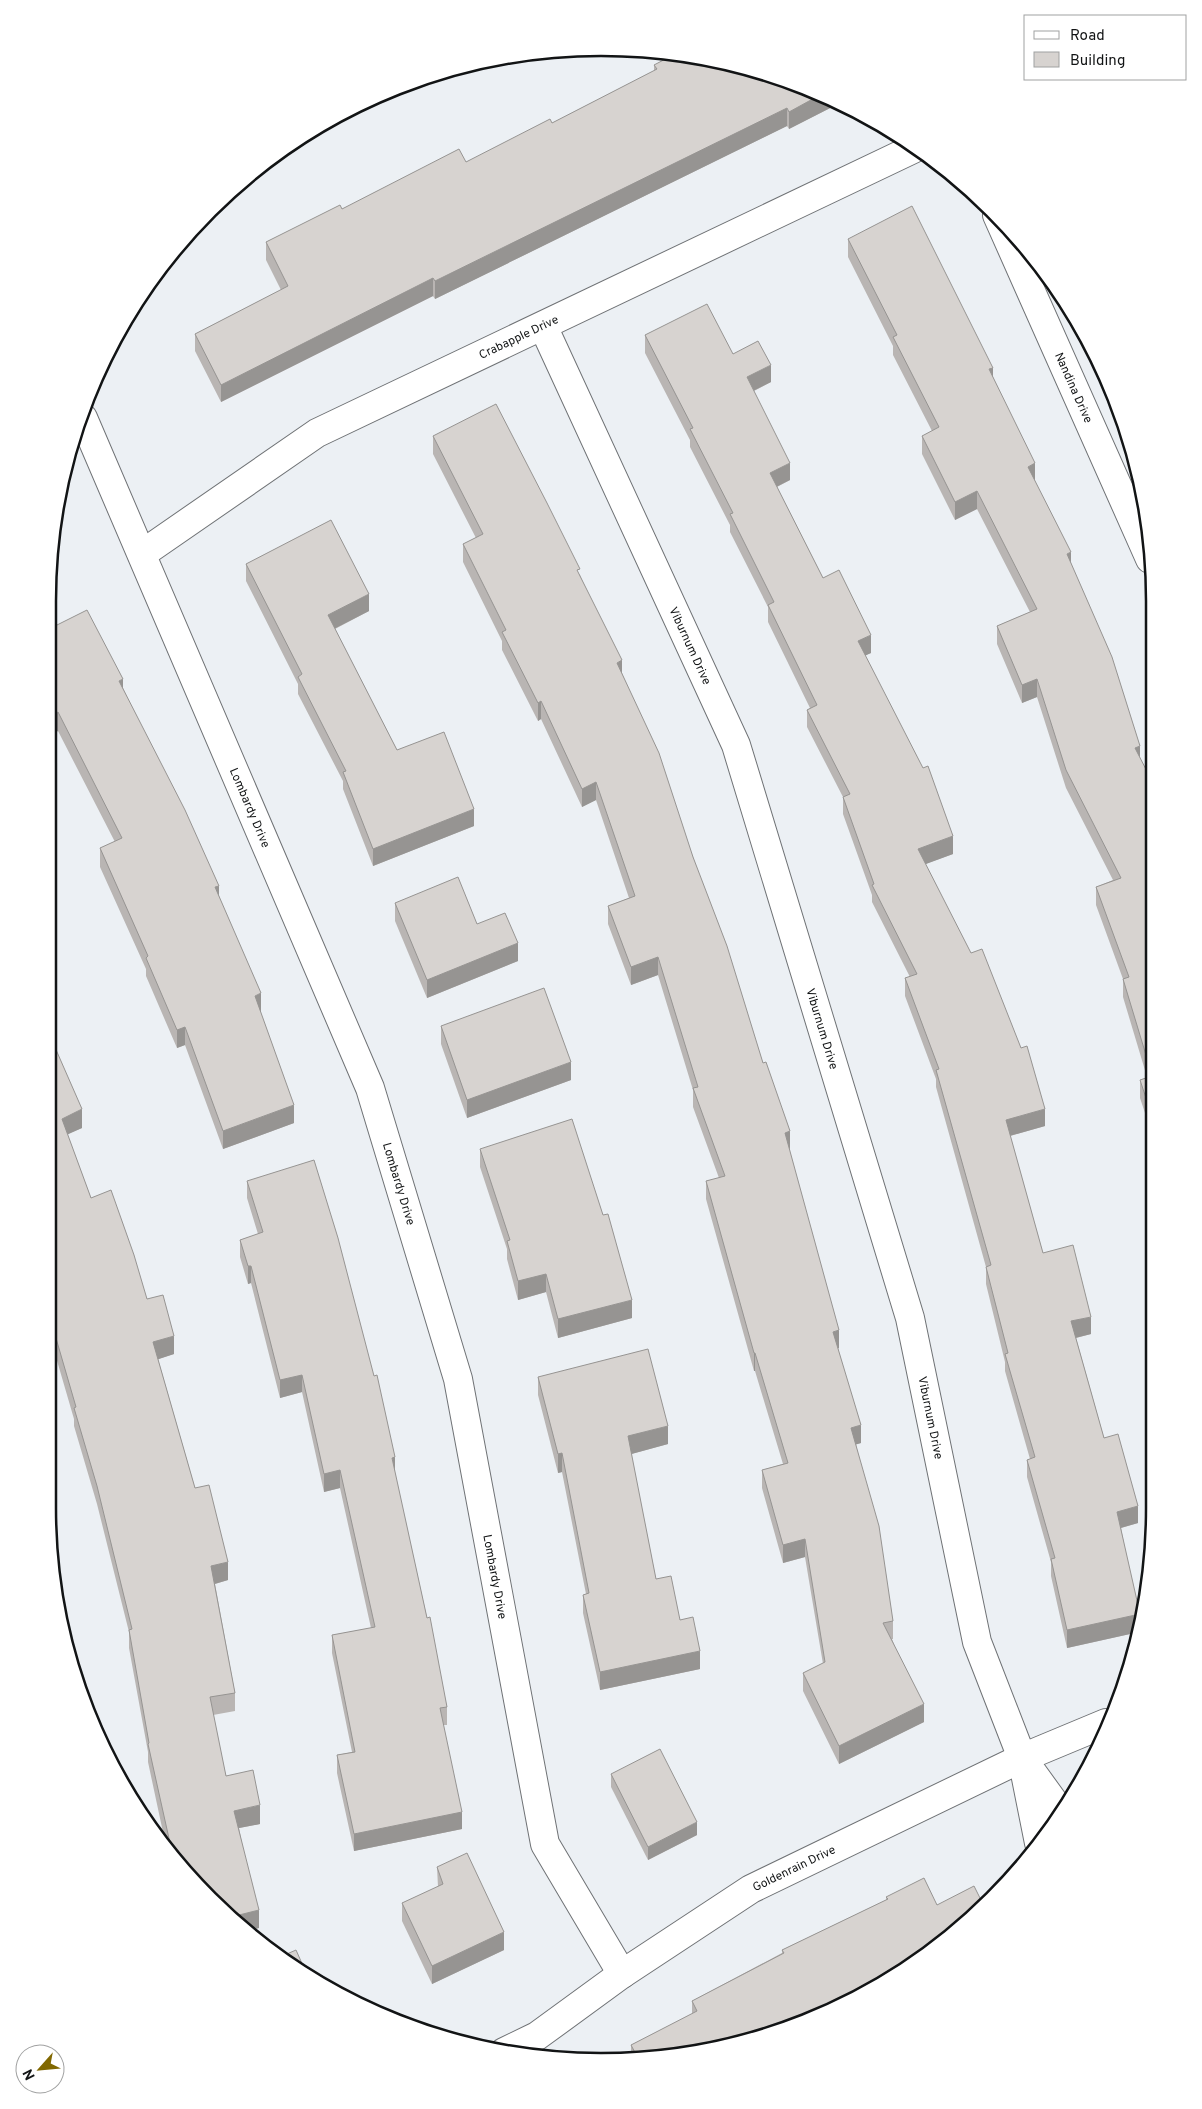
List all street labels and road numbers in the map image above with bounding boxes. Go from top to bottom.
street label: Crabapple Drive [477,312,561,364]
street label: Nandina Drive [1050,350,1096,426]
street label: Viburnum Drive [664,605,714,688]
street label: Lombardy Drive [225,766,273,851]
street label: Viburnum Drive [801,987,841,1072]
street label: Lombardy Drive [378,1141,418,1227]
street label: Viburnum Drive [913,1375,946,1461]
street label: Lombardy Drive [478,1533,510,1620]
street label: Goldenrain Drive [750,1842,838,1896]

